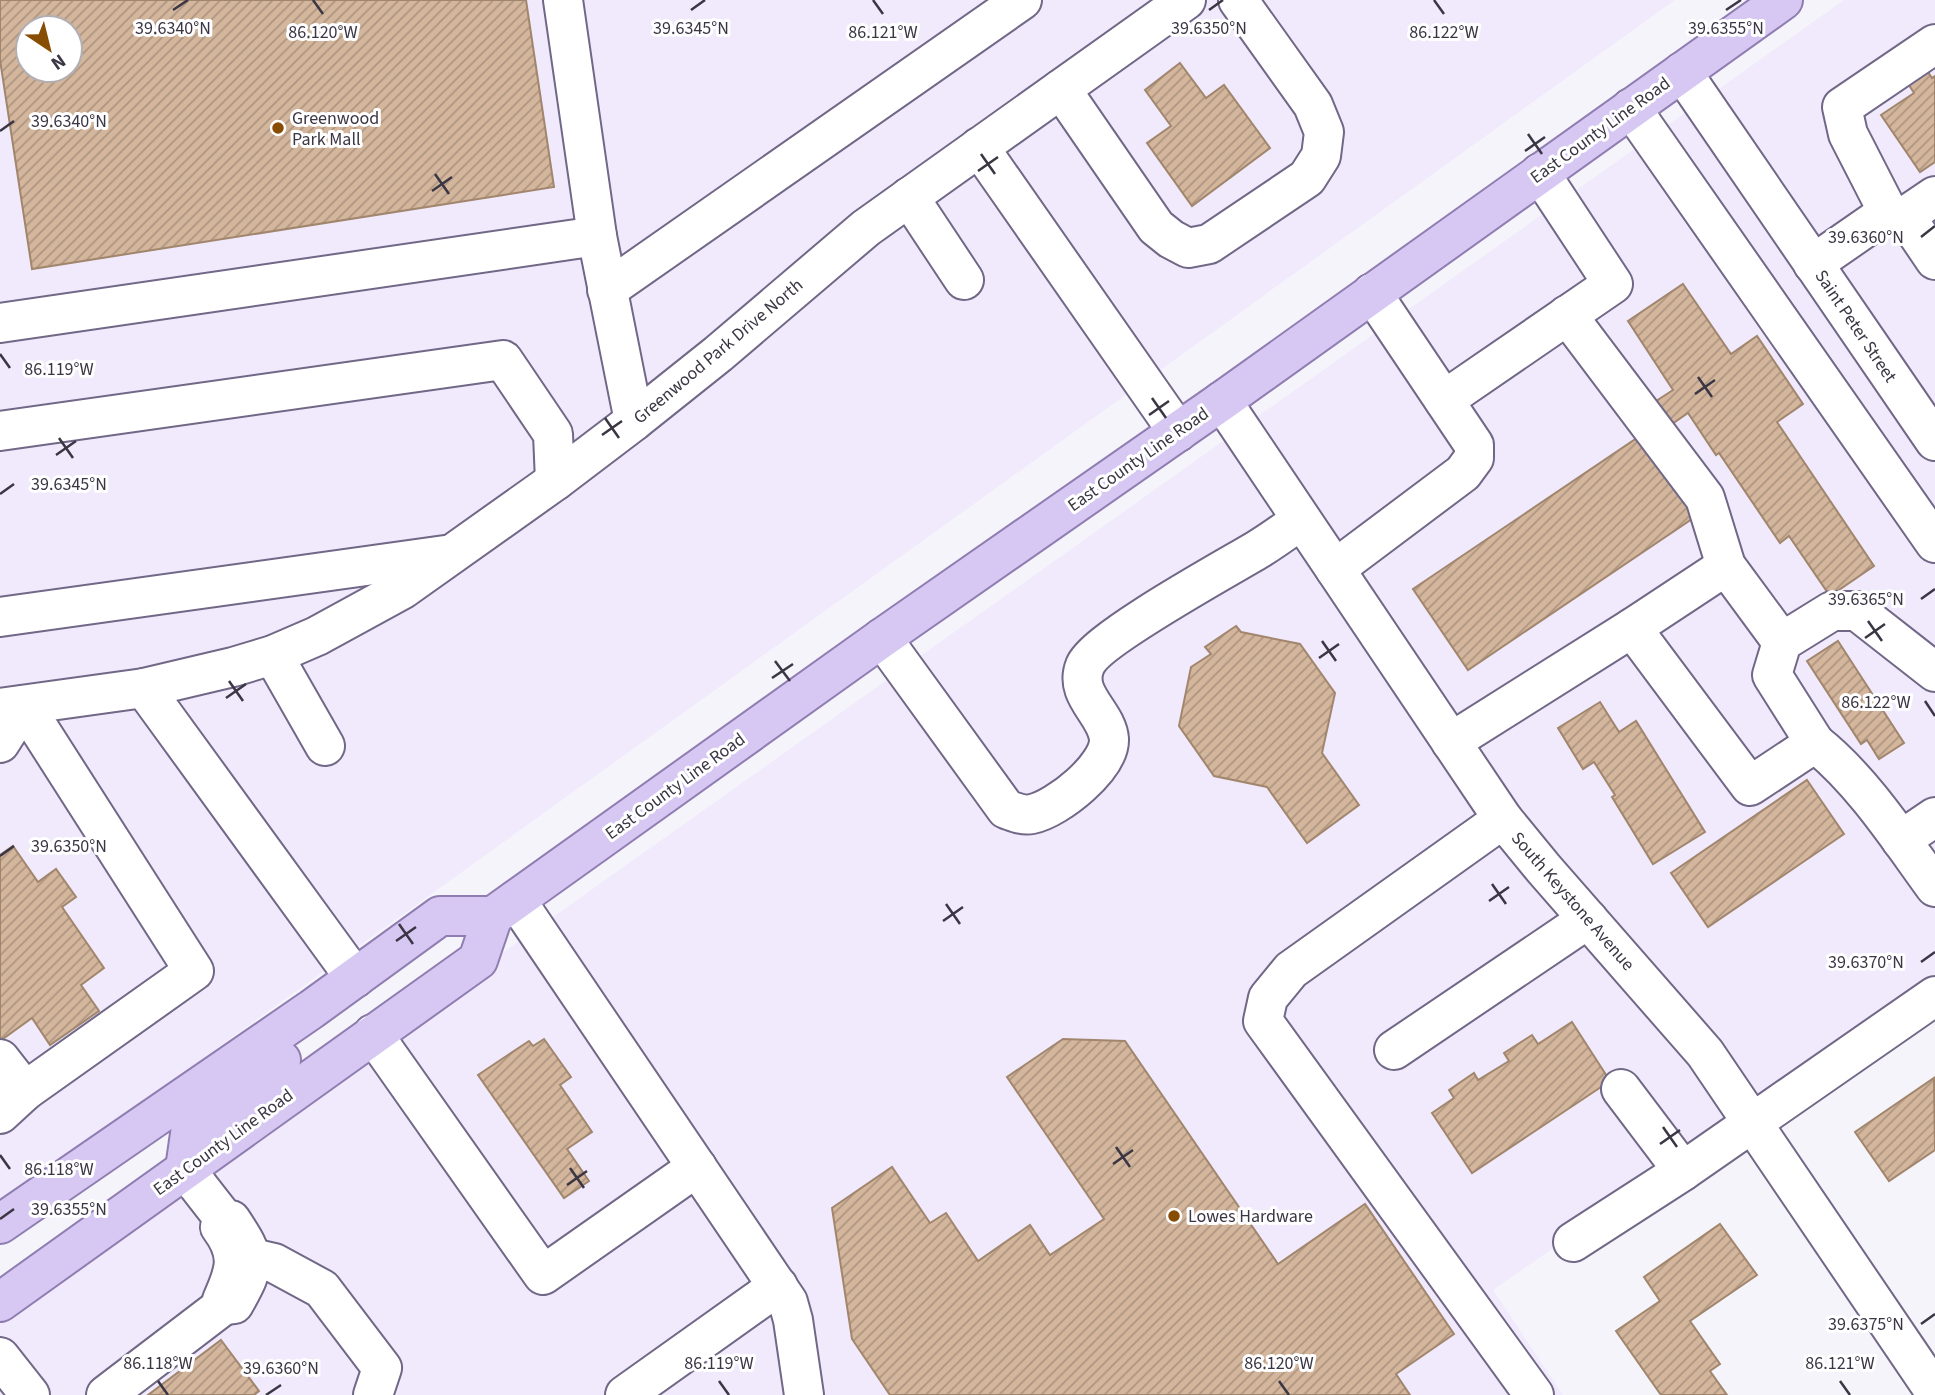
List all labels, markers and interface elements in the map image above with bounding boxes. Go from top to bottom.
north arrow [14,14,84,84]
text: 39.6340°N [135,16,211,41]
text: 39.6345°N [653,16,729,41]
text: 39.6350°N [1171,16,1247,41]
text: 39.6355°N [1688,16,1764,41]
text: 86.120°W [288,20,358,45]
text: 86.121°W [848,20,918,45]
text: 86.122°W [1409,20,1479,45]
text: N [45,47,71,76]
street label: East County Line Road [1525,71,1675,190]
place label: Greenwood Park Mall [292,106,379,152]
text: 39.6340°N [31,109,107,134]
marker: Greenwood Park Mall [270,120,286,136]
text: 39.6360°N [1828,225,1904,250]
street label: Saint Peter Street [1809,265,1903,388]
street label: Greenwood Park Drive North [628,273,808,430]
text: 86.119°W [24,357,94,382]
street label: East County Line Road [1063,401,1214,518]
text: 39.6345°N [31,472,107,497]
text: 39.6365°N [1828,587,1904,612]
text: 86.122°W [1841,690,1911,715]
street label: East County Line Road [600,727,750,846]
street label: South Keystone Avenue [1505,826,1640,976]
text: 39.6350°N [31,834,107,859]
text: 39.6370°N [1828,950,1904,975]
street label: East County Line Road [148,1083,298,1202]
text: 86.118°W [24,1157,94,1182]
text: 39.6355°N [31,1197,107,1222]
place label: Lowes Hardware [1188,1204,1313,1229]
marker: Lowes Hardware [1166,1208,1182,1224]
text: 39.6375°N [1828,1312,1904,1337]
text: 86.118°W [123,1351,193,1376]
text: 86.119°W [684,1351,754,1376]
text: 86.120°W [1244,1351,1314,1376]
text: 86.121°W [1805,1351,1875,1376]
text: 39.6360°N [243,1356,319,1381]

